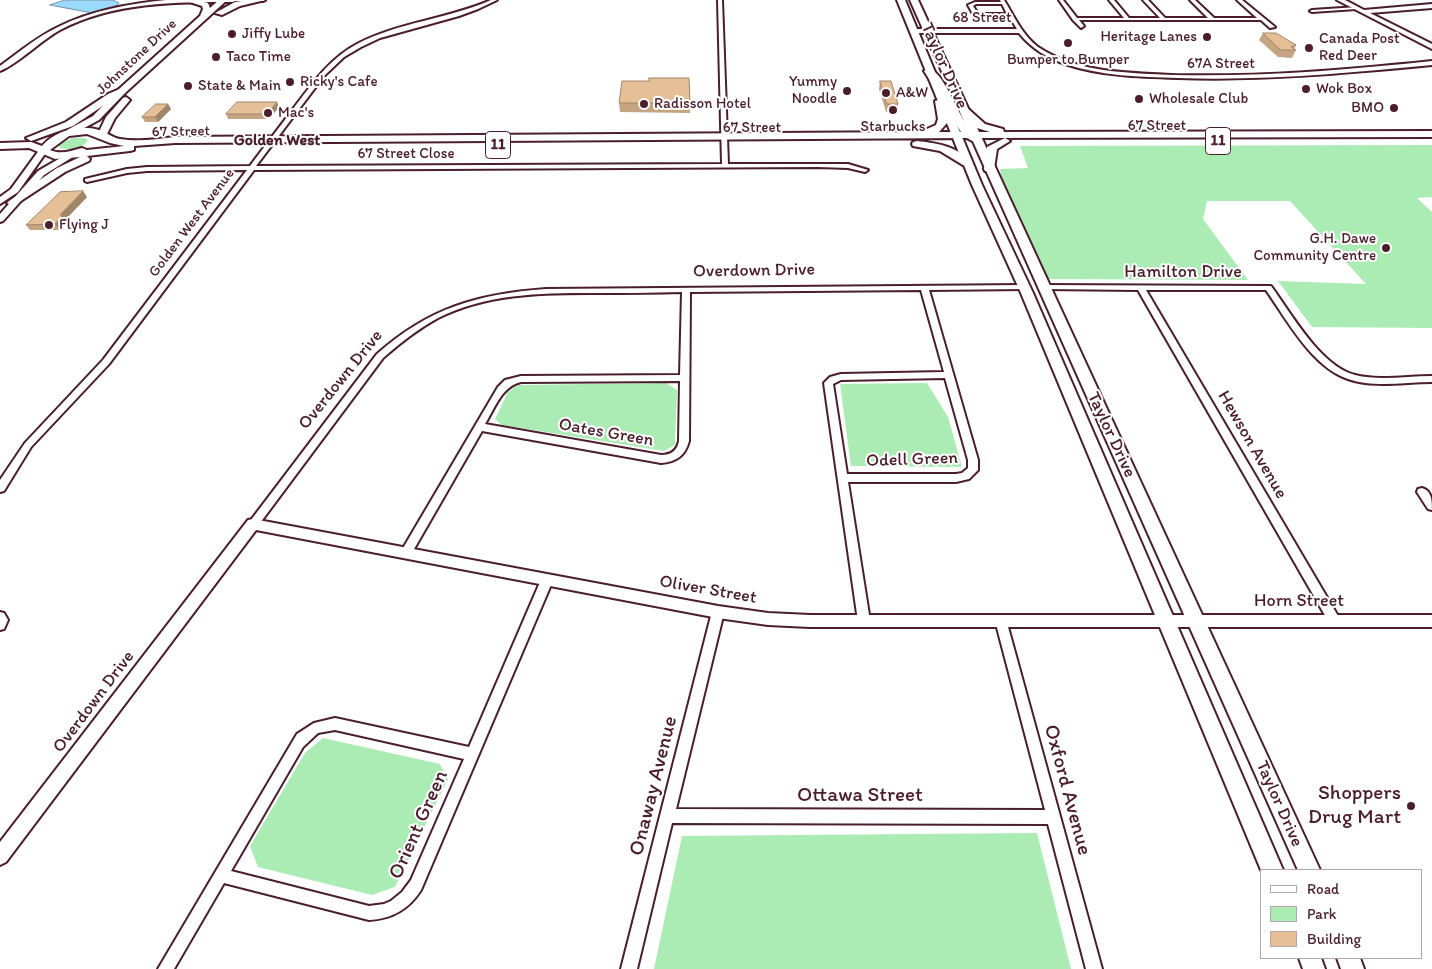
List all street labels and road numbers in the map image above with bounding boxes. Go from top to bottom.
street label: 68 Street [952,9,1012,27]
street label: Johnstone Drive [93,15,181,99]
street label: Taylor Drive [915,20,973,112]
street label: 67A Street [1187,55,1255,73]
street label: 67 Street [1128,117,1186,135]
street label: 67 Street [723,119,781,137]
street label: 67 Street [152,122,210,142]
road number: 11 [1206,128,1230,154]
road number: 11 [486,132,510,158]
street label: 67 Street Close [357,145,455,163]
street label: Golden West Avenue [145,165,239,281]
street label: Overdown Drive [693,259,815,283]
street label: Hamilton Drive [1124,261,1242,283]
street label: Overdown Drive [294,326,388,434]
street label: Hewson Avenue [1212,387,1292,503]
street label: Taylor Drive [1082,389,1140,481]
street label: Oates Green [557,414,655,452]
street label: Odell Green [866,448,958,472]
street label: Oliver Street [658,571,758,609]
street label: Horn Street [1254,590,1344,612]
street label: Overdown Drive [49,647,139,757]
street label: Onaway Avenue [624,714,684,858]
street label: Oxford Avenue [1037,722,1097,858]
street label: Taylor Drive [1250,758,1308,850]
street label: Orient Green [384,767,454,883]
street label: Ottawa Street [797,783,923,809]

